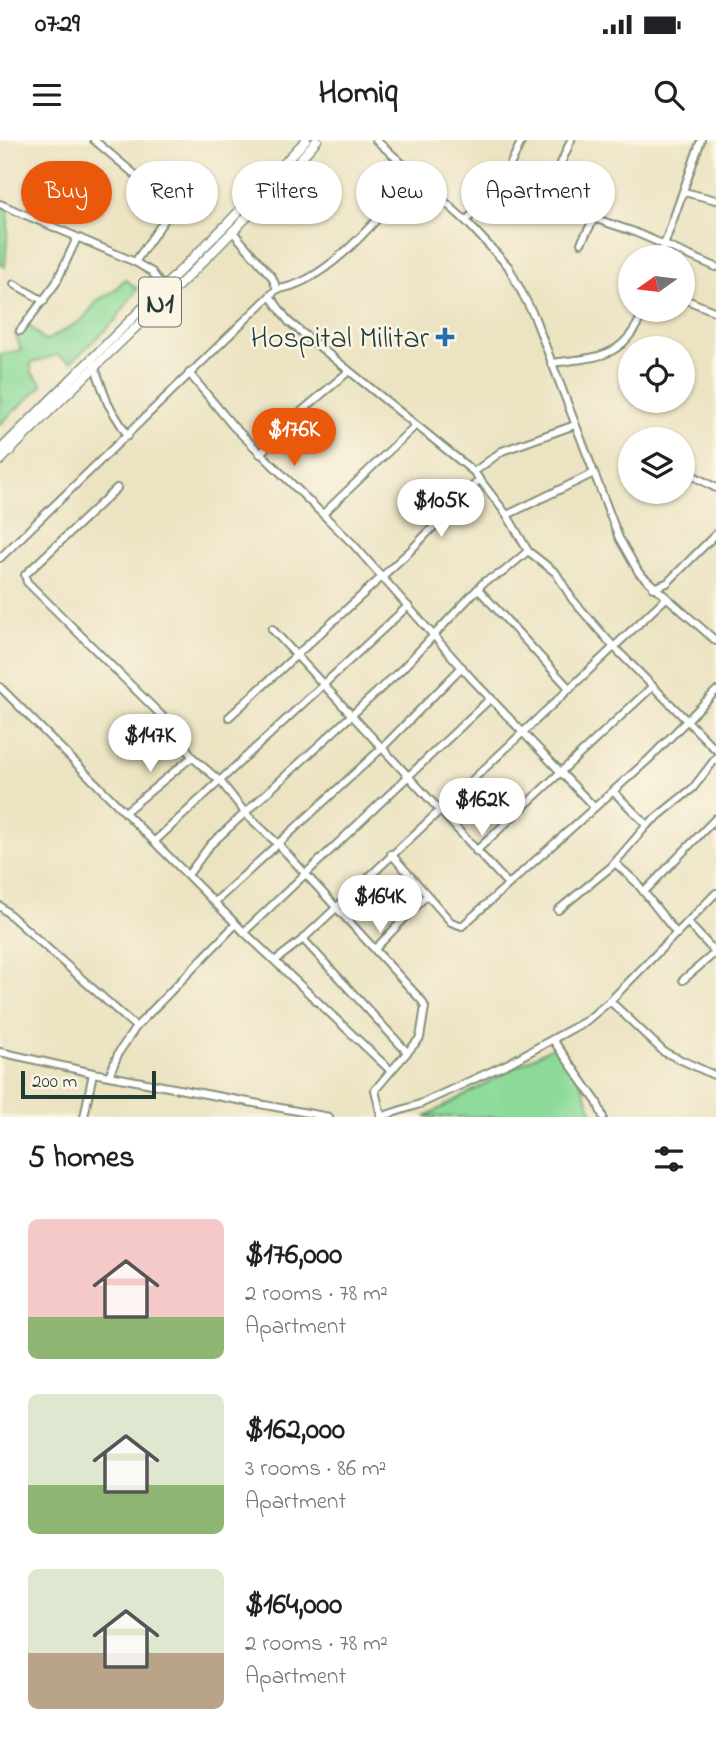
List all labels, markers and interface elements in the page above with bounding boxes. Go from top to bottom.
text: 07:29 [35,6,80,44]
text: Homiq [318,71,398,118]
icon: menu [28,76,66,114]
icon: search [650,76,688,114]
chip: Buy [21,161,112,224]
chip: Rent [126,161,218,224]
chip: Filters [232,161,342,224]
chip: New [356,161,447,224]
chip: Apartment [461,161,615,224]
north arrow [618,245,695,322]
map controls [618,245,695,504]
road number: N1 [139,278,181,326]
place label: Hospital Militar [251,318,430,362]
marker: Hospital Militar [435,327,455,347]
button: locate [618,336,695,413]
pin: $176K [245,408,343,468]
text: $176K [268,414,320,447]
button: layers [618,427,695,504]
pin: $105K [392,480,490,539]
text: $105K [413,485,469,518]
pin: $147K [101,714,199,774]
text: $147K [124,720,176,753]
pin: $162K [433,778,531,838]
text: $162K [455,784,509,817]
pin: $164K [331,876,429,935]
text: $164K [354,881,406,914]
scale bar [21,1068,156,1100]
text: 200 m [32,1069,77,1096]
text: 5 homes [28,1137,135,1181]
icon: filters [650,1140,688,1178]
text: $176,000 [245,1234,342,1278]
icon: home [84,1247,168,1331]
text: 2 rooms · 78 m² [245,1278,388,1311]
text: Apartment [245,1311,346,1344]
text: $162,000 [245,1409,345,1453]
icon: home [84,1422,168,1506]
text: 3 rooms · 86 m² [245,1453,386,1486]
text: Apartment [245,1486,346,1519]
text: $164,000 [245,1584,342,1628]
icon: home [84,1597,168,1681]
text: 2 rooms · 78 m² [245,1628,388,1661]
text: Apartment [245,1661,346,1694]

